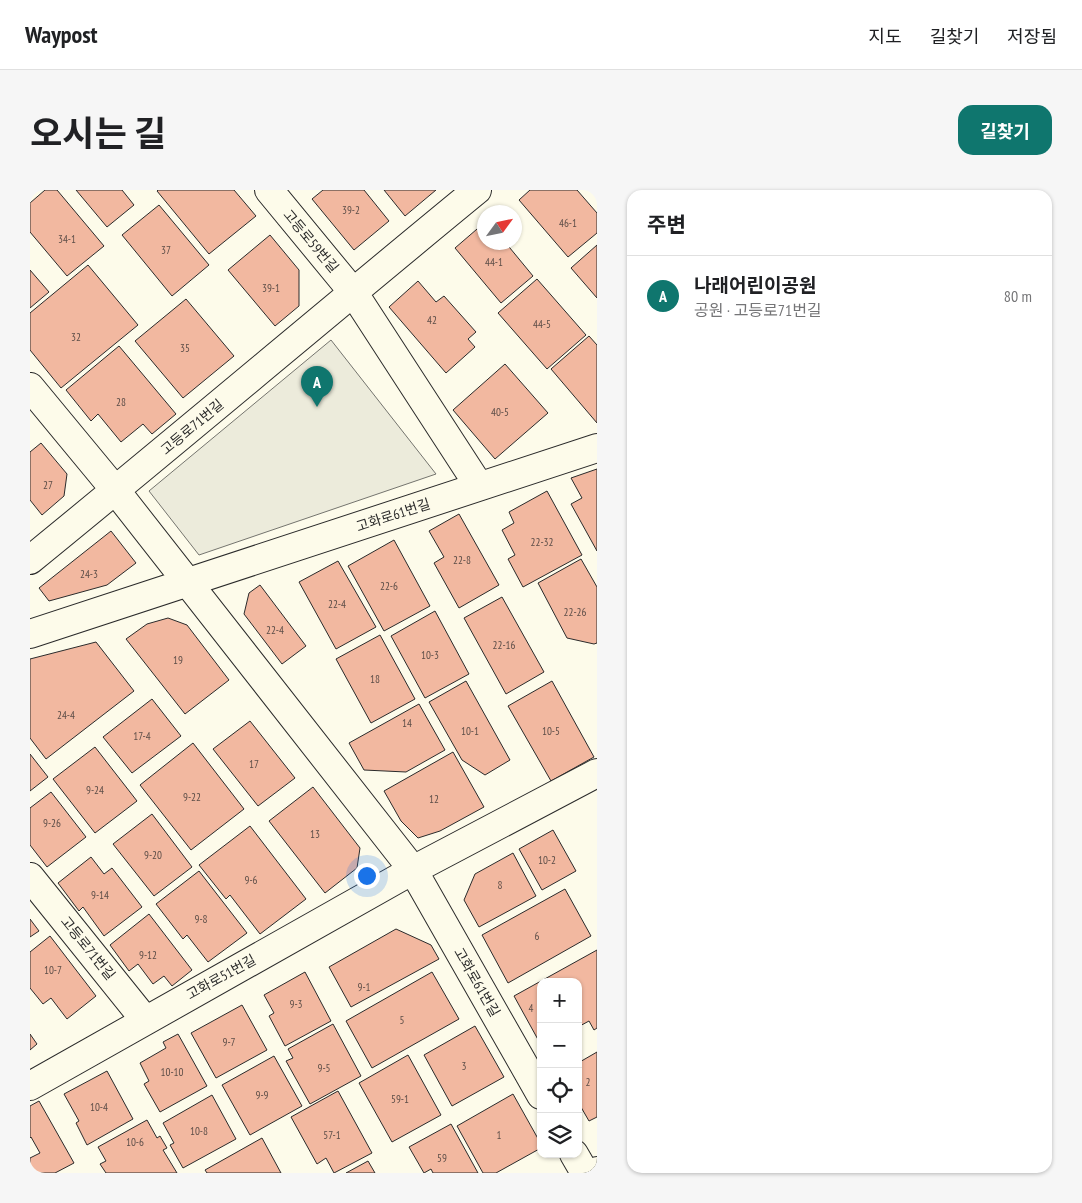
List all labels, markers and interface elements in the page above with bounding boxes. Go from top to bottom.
text: Waypost [25,19,98,50]
text: 지도 [869,25,902,48]
text: 길찾기 [930,25,979,48]
text: 저장됨 [1007,25,1057,48]
button: 길찾기 [958,105,1052,155]
text: 오시는 길 [30,110,166,156]
house number: 39-2 [342,203,360,217]
north arrow [477,205,522,250]
street label: 고등로59번길 [279,206,343,276]
text: 주변 [647,211,686,238]
house number: 46-1 [559,216,577,230]
house number: 34-1 [58,232,76,246]
house number: 37 [161,243,171,257]
house number: 44-1 [485,255,503,269]
text: 나래어린이공원 [694,273,816,297]
house number: 39-1 [262,281,280,295]
text: A [659,286,667,306]
text: 80 m [1004,286,1032,306]
text: 공원 · 고등로71번길 [694,300,822,320]
house number: 42 [427,313,437,327]
house number: 44-5 [533,317,551,331]
house number: 32 [71,330,81,344]
house number: 35 [180,341,190,355]
pin: A [301,366,333,407]
house number: 28 [116,395,126,409]
street label: 고등로71번길 [157,395,227,459]
house number: 40-5 [491,405,509,419]
house number: 27 [43,478,53,492]
street label: 고화로61번길 [354,495,432,535]
house number: 22-32 [530,535,554,549]
house number: 22-8 [453,553,471,567]
house number: 24-3 [80,567,98,581]
house number: 22-6 [380,579,398,593]
house number: 22-4 [328,597,346,611]
house number: 22-26 [563,605,587,619]
house number: 22-4 [266,623,284,637]
house number: 22-16 [492,638,516,652]
house number: 10-3 [421,648,439,662]
house number: 19 [173,653,183,667]
house number: 18 [370,672,380,686]
house number: 24-4 [57,708,75,722]
house number: 14 [402,716,412,730]
house number: 10-1 [461,724,479,738]
house number: 10-5 [542,724,560,738]
house number: 17-4 [133,729,151,743]
house number: 17 [249,757,259,771]
house number: 9-24 [86,783,104,797]
house number: 9-22 [183,790,201,804]
house number: 12 [429,792,439,806]
house number: 9-26 [43,816,61,830]
house number: 13 [310,827,320,841]
house number: 9-20 [144,848,162,862]
house number: 10-2 [538,853,556,867]
your location [354,863,380,889]
house number: 9-6 [244,873,258,887]
house number: 8 [498,878,503,892]
house number: 9-14 [91,888,109,902]
street label: 고등로71번길 [57,912,119,984]
house number: 9-8 [194,912,208,926]
house number: 6 [535,929,540,943]
street label: 고화로61번길 [450,944,504,1020]
house number: 9-12 [139,948,157,962]
street label: 고화로51번길 [183,950,259,1004]
house number: 10-7 [44,963,62,977]
map controls [537,978,582,1158]
button: + [537,978,582,1023]
house number: 9-1 [357,980,371,994]
house number: 9-3 [289,997,303,1011]
house number: 4 [529,1001,534,1015]
house number: 5 [400,1013,405,1027]
button: − [537,1023,582,1068]
house number: 9-7 [222,1035,236,1049]
house number: 3 [462,1059,467,1073]
house number: 9-5 [317,1061,331,1075]
house number: 10-10 [160,1065,184,1079]
button: locate [537,1068,582,1113]
house number: 2 [586,1075,591,1089]
house number: 9-9 [255,1088,269,1102]
house number: 59-1 [391,1092,409,1106]
house number: 10-4 [90,1100,108,1114]
button: layers [537,1113,582,1158]
house number: 10-8 [190,1124,208,1138]
house number: 57-1 [323,1128,341,1142]
house number: 1 [497,1128,502,1142]
house number: 10-6 [126,1135,144,1149]
house number: 59 [437,1151,447,1165]

